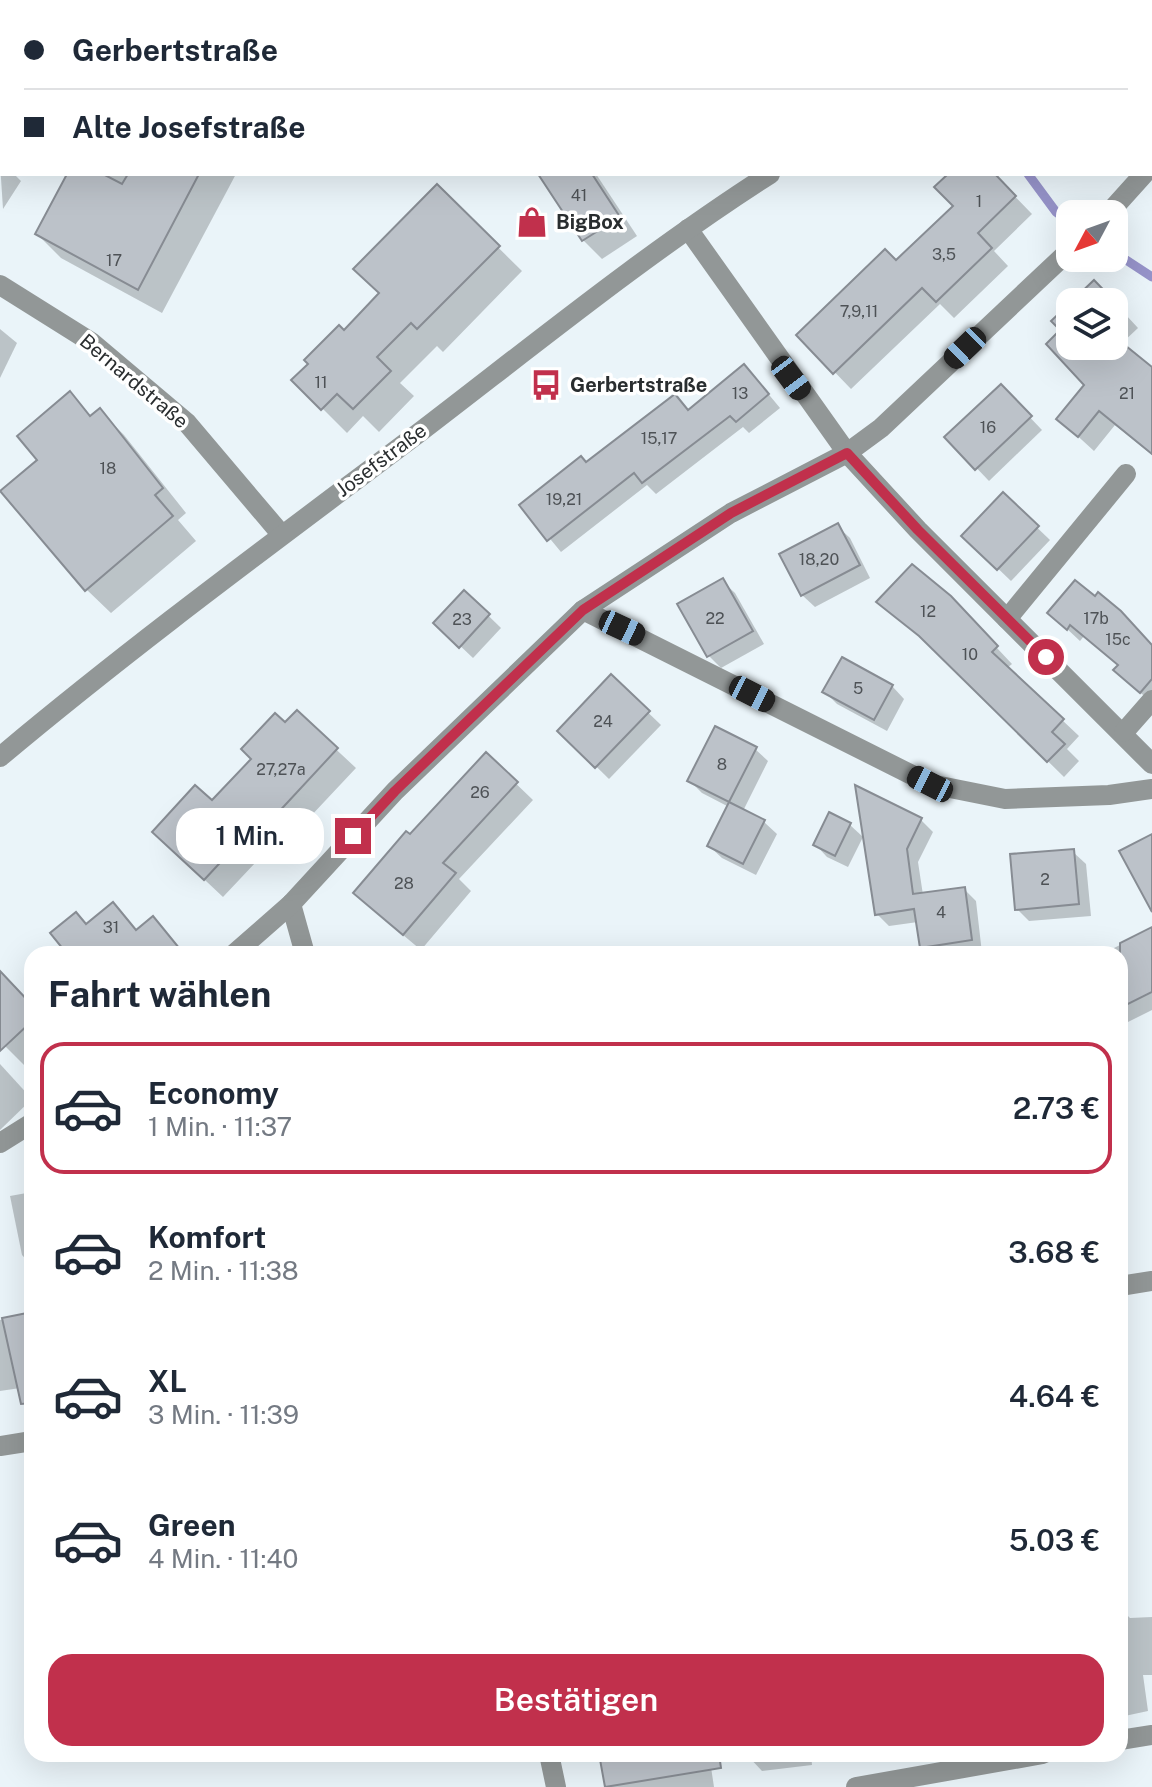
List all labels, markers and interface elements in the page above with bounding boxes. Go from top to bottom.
text: Gerbertstraße [72,32,278,68]
text: Alte Josefstraße [72,109,306,145]
house number: 41 [571,186,587,205]
house number: 1 [976,192,982,211]
north arrow [1056,200,1128,272]
map controls [1056,200,1128,360]
shop icon: BigBox [515,205,549,239]
place label: BigBox [556,210,624,234]
house number: 3,5 [932,245,956,264]
house number: 17 [106,251,122,270]
button: layers [1056,288,1128,360]
house number: 7,9,11 [840,302,878,321]
car [939,323,991,373]
street label: Bernardstraße [75,329,193,433]
car [767,352,815,404]
bus stop icon: Gerbertstraße [529,368,563,402]
house number: 11 [314,373,328,392]
place label: Gerbertstraße [570,373,707,397]
house number: 13 [732,384,748,403]
house number: 21 [1119,384,1135,403]
street label: Josefstraße [331,418,431,502]
house number: 16 [980,418,996,437]
house number: 15,17 [641,429,677,448]
house number: 18 [100,459,116,478]
house number: 19,21 [546,490,582,509]
house number: 18,20 [799,550,839,569]
house number: 12 [920,602,936,621]
car [595,607,649,649]
house number: 22 [705,609,725,628]
house number: 17b [1083,609,1109,628]
house number: 23 [452,610,472,629]
house number: 15c [1105,630,1131,649]
route start [1028,639,1064,675]
house number: 10 [962,645,978,664]
car [725,672,779,716]
house number: 5 [853,679,863,698]
house number: 24 [593,712,613,731]
house number: 8 [717,755,727,774]
house number: 27,27a [256,760,306,779]
car [903,762,957,806]
house number: 26 [470,783,490,802]
callout: 1 Min. [177,808,325,864]
route end [335,818,371,854]
text: 1 Min. [216,820,284,851]
house number: 2 [1040,870,1050,889]
house number: 28 [394,874,414,893]
house number: 4 [936,903,946,922]
house number: 31 [103,918,119,937]
text: Fahrt wählen [48,973,271,1015]
icon: car [52,1072,124,1144]
text: Economy [148,1075,279,1111]
text: 2.73 € [1013,1090,1100,1126]
text: 1 Min. · 11:37 [148,1111,292,1142]
icon: car [52,1216,124,1288]
text: Komfort [148,1219,266,1255]
text: 3.68 € [1008,1234,1100,1270]
text: 2 Min. · 11:38 [148,1255,299,1286]
icon: car [52,1360,124,1432]
text: XL [148,1363,187,1399]
text: 4.64 € [1009,1378,1100,1414]
text: 3 Min. · 11:39 [148,1399,299,1430]
icon: car [52,1504,124,1576]
text: Green [148,1507,235,1543]
text: 5.03 € [1009,1522,1100,1558]
text: 4 Min. · 11:40 [148,1543,299,1574]
button: Bestätigen [48,1654,1104,1746]

